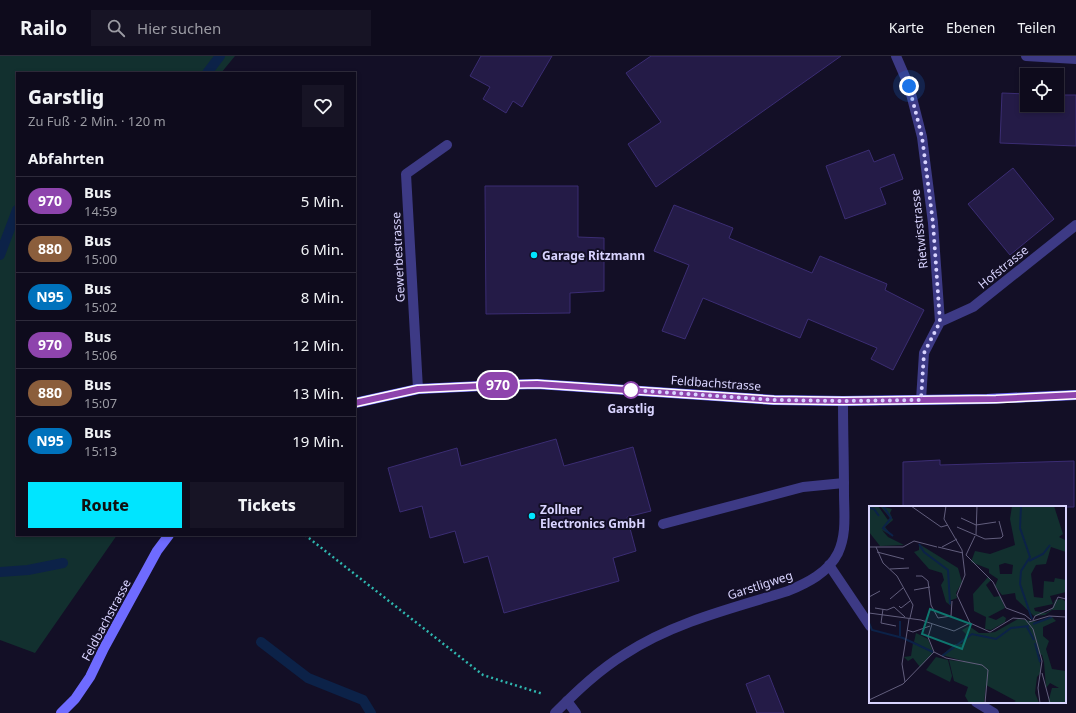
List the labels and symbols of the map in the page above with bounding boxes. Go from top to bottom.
your location [899,76,919,96]
street label: Rietwisstrasse [906,188,932,270]
street label: Gewerbestrasse [387,211,409,303]
street label: Hofstrasse [974,241,1032,293]
place label: Garage Ritzmann [542,247,645,264]
marker: Garage Ritzmann [529,250,539,260]
street label: Feldbachstrasse [670,371,762,395]
line badge: 970 [475,372,521,398]
marker: Garstlig [622,381,640,399]
place label: Garstlig [607,400,655,417]
place label: Zollner Electronics GmbH [540,501,645,532]
inset map [869,506,1066,703]
marker: Zollner Electronics GmbH [527,511,537,521]
street label: Garstligweg [725,566,795,604]
street label: Feldbachstrasse [77,576,135,664]

